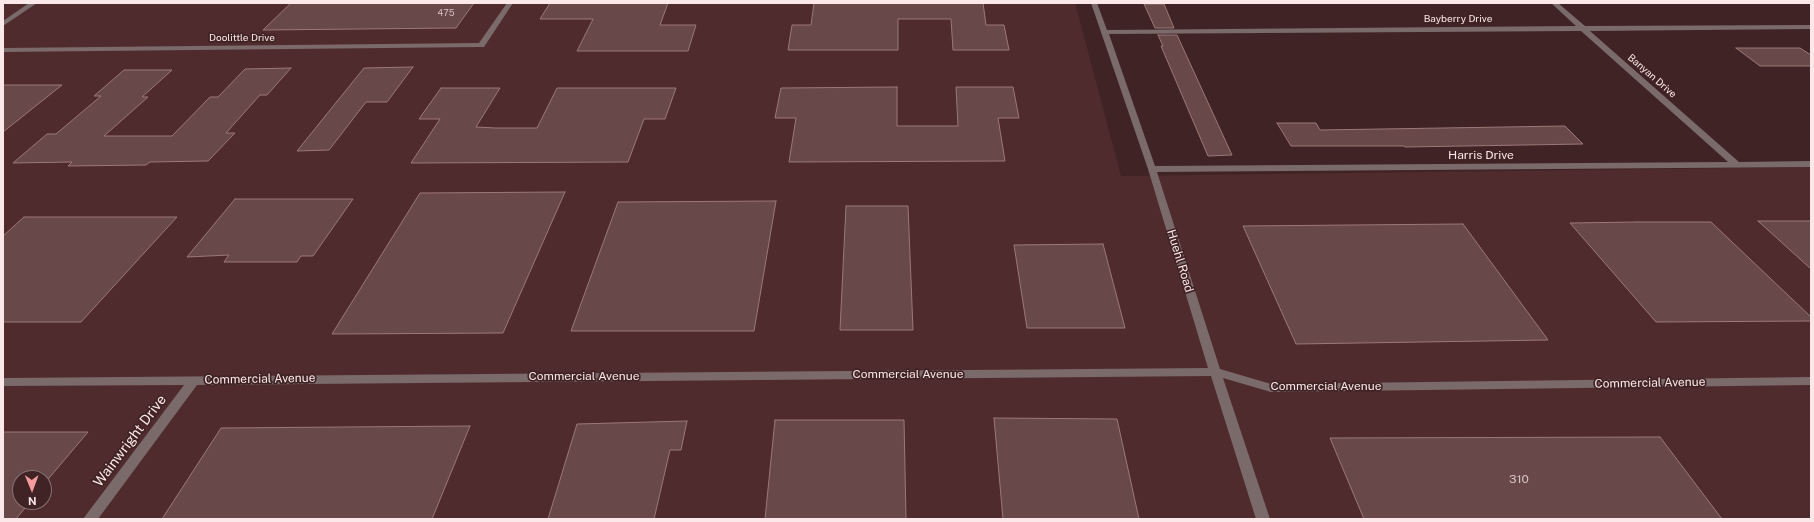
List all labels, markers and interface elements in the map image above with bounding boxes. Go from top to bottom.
house number: 475 [438,8,454,18]
street label: Bayberry Drive [1424,13,1492,25]
street label: Doolittle Drive [209,32,275,44]
street label: Banyan Drive [1625,52,1679,100]
street label: Harris Drive [1448,148,1514,162]
street label: Huehl Road [1164,228,1196,294]
street label: Commercial Avenue [853,367,963,381]
street label: Commercial Avenue [529,369,639,383]
street label: Commercial Avenue [204,371,316,387]
street label: Commercial Avenue [1594,375,1706,391]
street label: Commercial Avenue [1271,379,1381,393]
street label: Wainwright Drive [90,392,170,490]
north arrow [12,470,52,510]
house number: 310 [1509,472,1529,486]
text: N [28,495,37,507]

